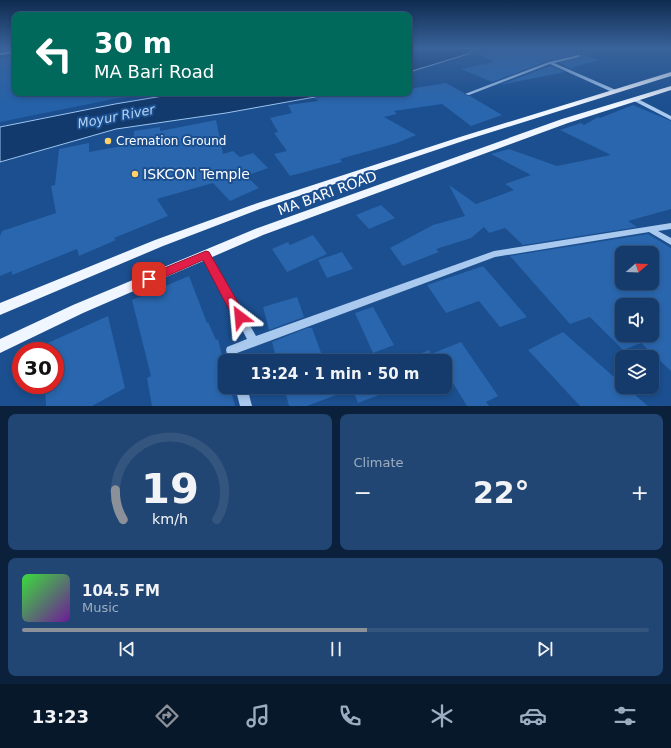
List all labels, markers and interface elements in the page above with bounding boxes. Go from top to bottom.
text: 30 m [94,27,172,60]
icon: left [28,28,80,80]
text: MA Bari Road [94,61,214,82]
water label: Moyur River [76,101,158,131]
place label: Cremation Ground [116,134,226,148]
marker: Cremation Ground [103,136,113,146]
place label: ISKCON Temple [143,166,250,182]
street label: MA BARI ROAD [275,168,379,218]
marker: ISKCON Temple [130,169,140,179]
north arrow [615,246,659,290]
map controls [615,246,659,394]
pin [132,262,166,296]
icon: arrive [138,268,160,290]
position arrow [219,296,261,338]
button: sound [615,298,659,342]
speed limit sign: 30 [12,342,64,394]
button: layers [615,350,659,394]
text: 13:24 · 1 min · 50 m [251,365,419,383]
text: Climate [354,455,404,470]
text: 19 [141,464,199,513]
text: 22° [473,475,530,510]
text: − [354,480,372,505]
text: + [631,480,649,505]
text: km/h [152,511,188,527]
text: 104.5 FM [82,582,160,600]
text: Music [82,600,119,615]
icon: previous [116,638,138,660]
icon: pause [325,638,347,660]
icon: next [534,638,556,660]
icon: directions [153,702,181,730]
icon: music [244,702,272,730]
icon: phone [336,702,364,730]
icon: climate [428,702,456,730]
icon: car [519,702,547,730]
icon: filters [611,702,639,730]
text: 13:23 [32,706,89,727]

